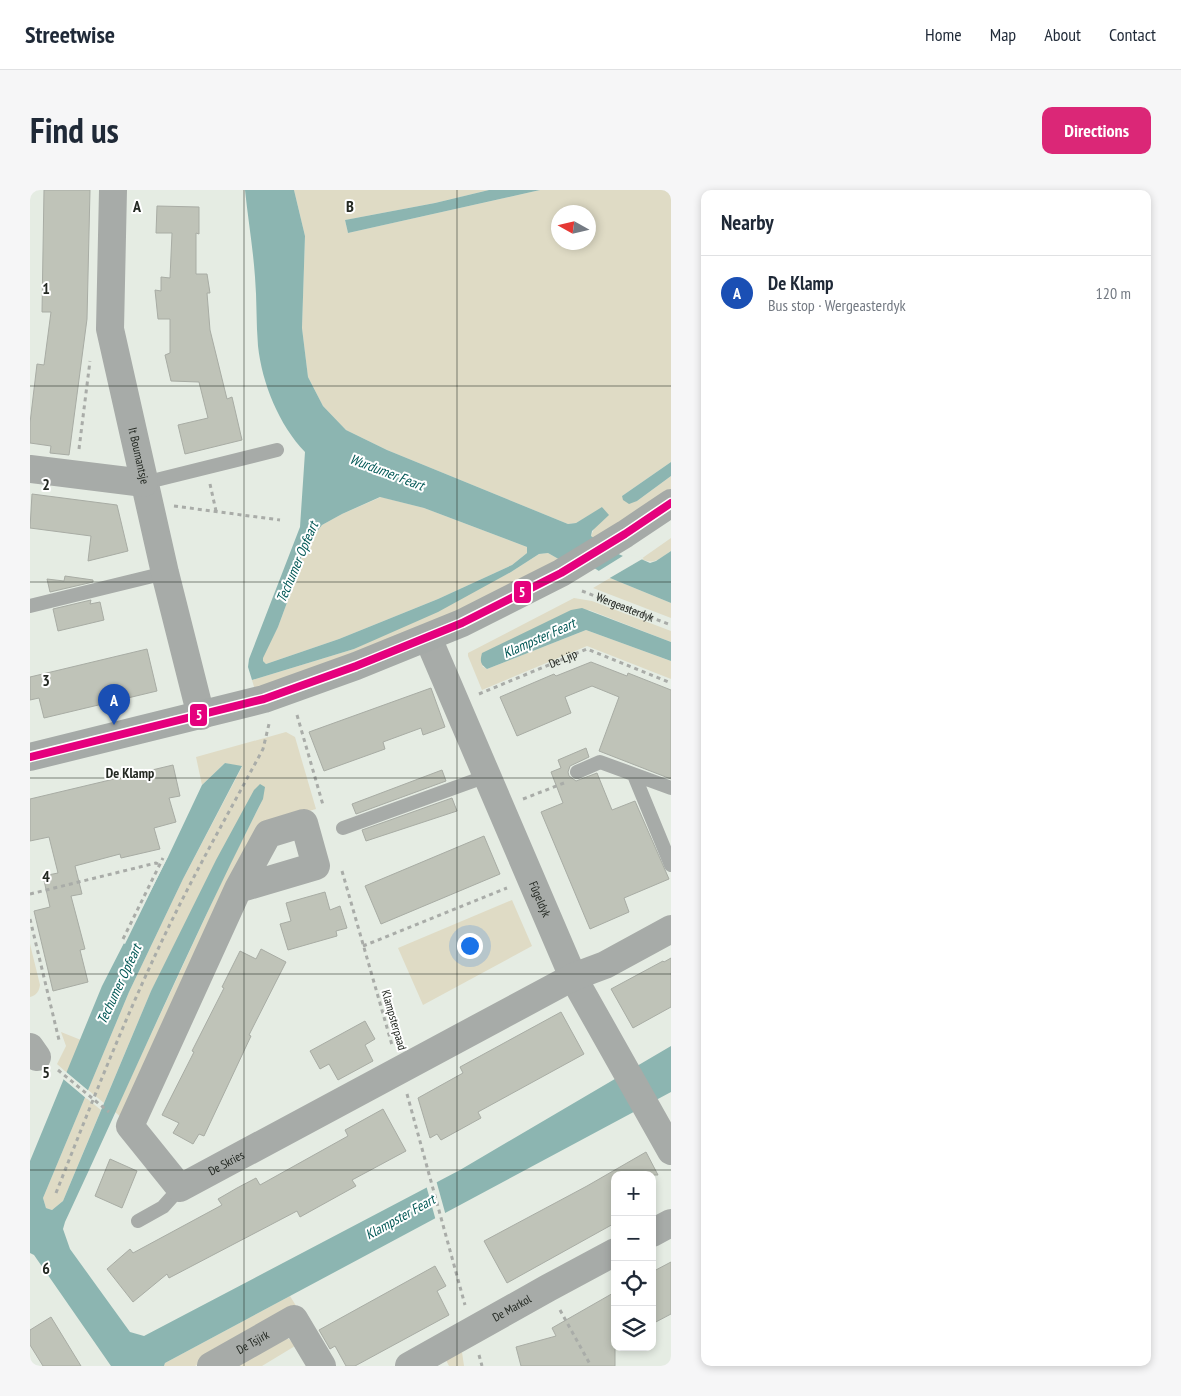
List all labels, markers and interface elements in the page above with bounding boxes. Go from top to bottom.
text: Streetwise [25,19,115,50]
text: Home [925,23,962,46]
text: Map [990,23,1016,46]
text: About [1044,23,1081,46]
text: Contact [1109,23,1156,46]
text: Find us [30,107,119,153]
button: Directions [1042,107,1151,154]
text: A [132,196,142,216]
text: B [346,196,354,216]
north arrow [551,205,596,250]
text: Nearby [721,209,774,236]
text: De Klamp [768,271,834,295]
text: 1 [42,278,50,298]
text: A [733,283,741,303]
text: 120 m [1096,283,1131,303]
text: Bus stop · Wergeasterdyk [768,295,906,315]
street label: It Boumantsje [125,426,153,485]
water label: Wurdumer Feart [347,450,429,495]
text: 2 [42,474,50,494]
water label: Techumer Opfeart [272,517,323,605]
line badge: 5 [513,580,532,604]
text: 5 [519,583,525,601]
street label: Wergeasterdyk [594,589,657,625]
water label: Klampster Feart [500,613,580,662]
street label: De Ljip [546,646,579,671]
text: 3 [42,670,50,690]
pin: A [98,684,130,725]
line badge: 5 [189,703,208,727]
text: 5 [196,706,202,724]
district label: De Klamp [106,764,154,782]
text: 4 [42,866,50,886]
street label: Fûgeldyk [526,879,555,919]
your location [457,933,483,959]
water label: Techumer Opfeart [93,939,146,1027]
street label: Klampsterpaad [379,988,410,1052]
text: 5 [42,1062,50,1082]
street label: De Skries [206,1147,247,1178]
map controls [611,1171,656,1351]
button: + [611,1171,656,1216]
water label: Klampster Feart [362,1189,440,1244]
button: − [611,1216,656,1261]
text: 6 [42,1258,50,1278]
button: locate [611,1261,656,1306]
street label: De Markol [490,1291,534,1325]
button: layers [611,1306,656,1351]
street label: De Tsjirk [234,1327,272,1357]

